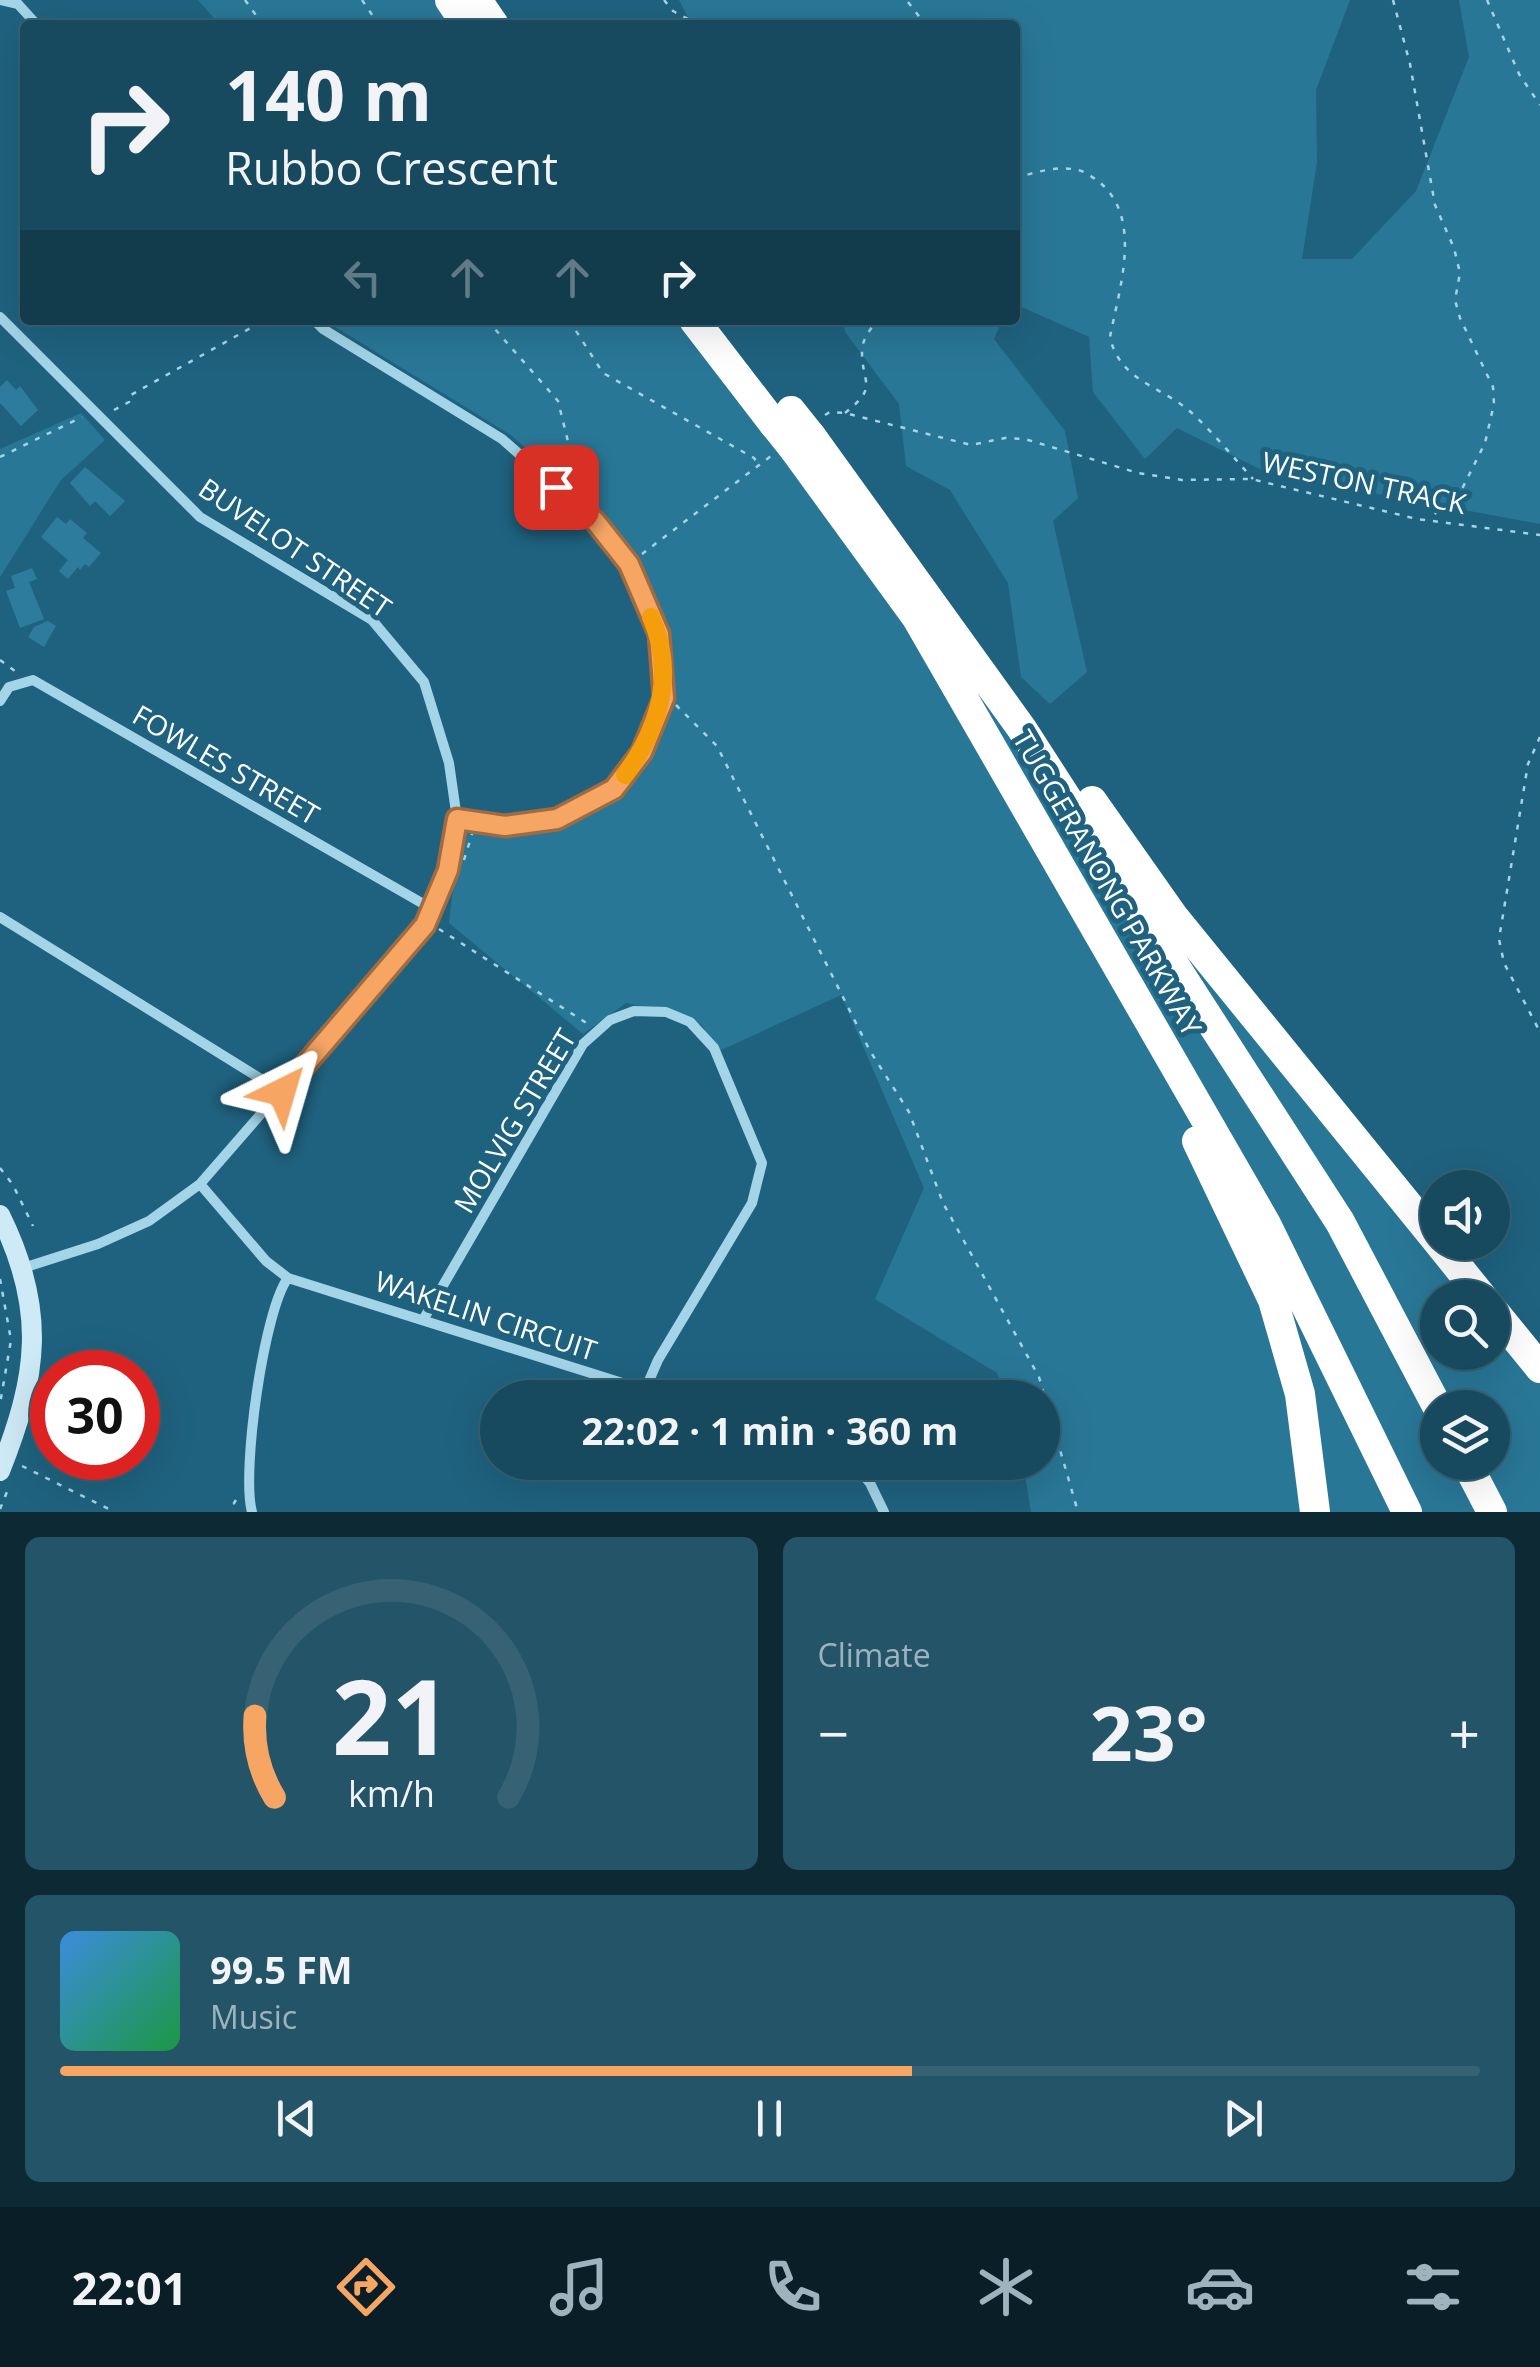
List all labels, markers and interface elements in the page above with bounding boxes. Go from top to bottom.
text: 140 m [225,46,432,142]
icon: right [60,60,190,190]
text: Rubbo Crescent [225,137,558,198]
icon: left [335,250,390,305]
icon: ahead [440,250,495,305]
icon: ahead [545,250,600,305]
icon: right [650,250,705,305]
street label: WESTON TRACK [1259,442,1470,522]
pin [514,445,599,530]
icon: arrive [529,460,584,515]
street label: BUVELOT STREET [192,469,400,626]
street label: FOWLES STREET [126,695,327,833]
street label: TUGGERANONG PARKWAY [1005,723,1211,1042]
street label: MOLVIG STREET [444,1021,584,1220]
position arrow [230,1040,334,1144]
map controls [1420,1170,1510,1480]
button: sound [1420,1170,1510,1260]
street label: WAKELIN CIRCUIT [371,1261,603,1369]
button: search [1420,1280,1510,1370]
speed limit sign: 30 [30,1350,160,1480]
button: layers [1420,1390,1510,1480]
text: 22:02 · 1 min · 360 m [582,1404,958,1456]
text: Climate [818,1633,931,1676]
text: 21 [332,1644,451,1785]
text: 23° [1090,1681,1208,1783]
text: − [818,1695,849,1770]
text: + [1449,1695,1480,1770]
text: km/h [348,1769,435,1817]
text: 99.5 FM [210,1943,353,1995]
text: Music [210,1995,297,2038]
icon: previous [269,2091,324,2146]
icon: pause [742,2091,797,2146]
icon: next [1216,2091,1271,2146]
icon: directions [331,2252,401,2322]
icon: music [544,2252,614,2322]
icon: phone [758,2252,828,2322]
icon: climate [971,2252,1041,2322]
icon: car [1185,2252,1255,2322]
icon: filters [1398,2252,1468,2322]
text: 22:01 [72,2257,187,2318]

